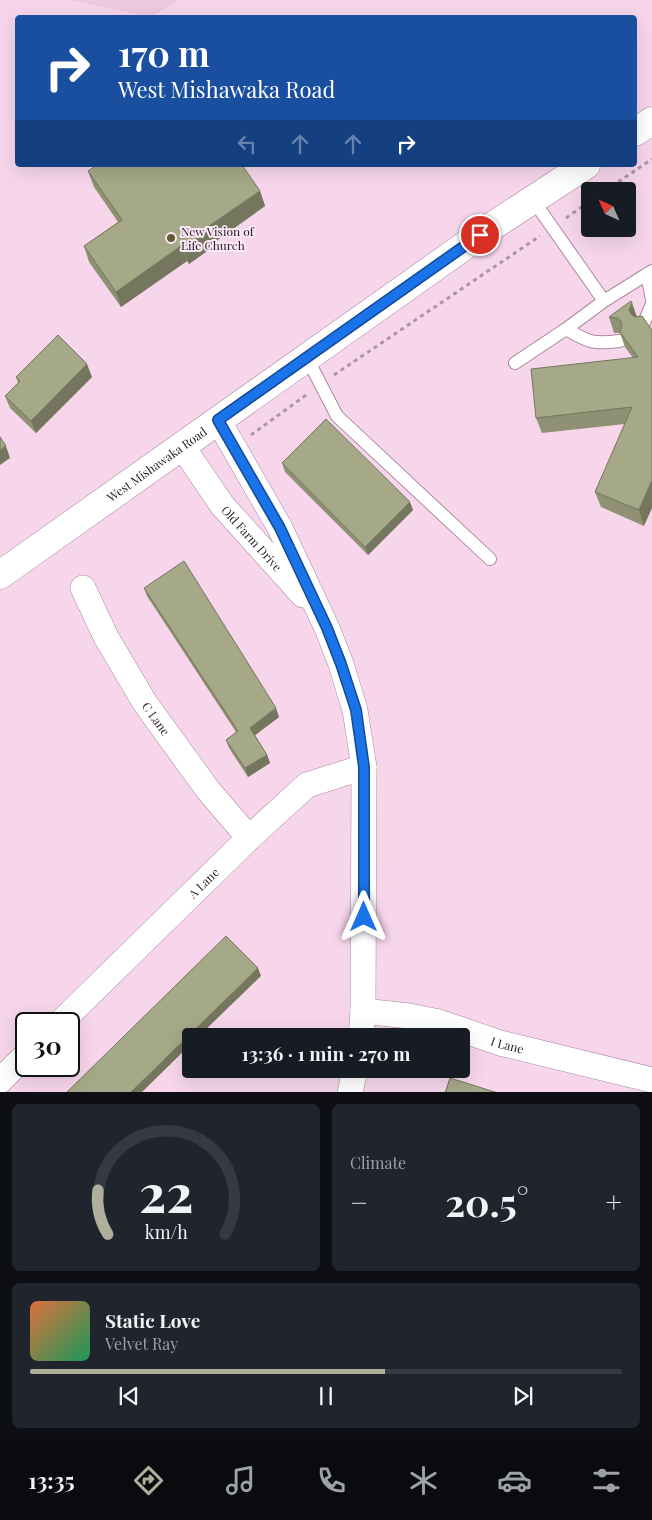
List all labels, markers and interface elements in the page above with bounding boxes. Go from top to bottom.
text: 170 m [118,29,210,76]
icon: right [35,35,100,100]
text: West Mishawaka Road [118,74,335,104]
icon: left [233,130,261,158]
icon: ahead [286,130,314,158]
icon: ahead [339,130,367,158]
icon: right [392,130,420,158]
north arrow [581,182,636,238]
map controls [581,182,636,237]
pin [459,214,501,256]
icon: arrive [466,221,494,249]
place label: New Vision of Life Church [181,223,255,253]
marker: New Vision of Life Church [165,232,177,244]
street label: West Mishawaka Road [103,423,210,505]
street label: Old Farm Drive [218,502,286,574]
street label: C Lane [139,699,174,738]
street label: A Lane [184,864,222,902]
position arrow [337,890,389,942]
speed limit sign: 30 [15,1012,80,1077]
street label: I Lane [489,1032,526,1057]
text: 13:36 · 1 min · 270 m [242,1040,411,1066]
text: Climate [350,1152,406,1173]
text: 22 [139,1157,193,1226]
text: 20.5° [445,1176,528,1227]
text: − [350,1183,368,1220]
text: + [606,1183,622,1220]
text: km/h [145,1220,188,1243]
text: Static Love [105,1307,200,1333]
text: Velvet Ray [105,1333,178,1354]
icon: previous [115,1382,143,1410]
icon: pause [312,1382,340,1410]
icon: next [509,1382,537,1410]
icon: directions [131,1463,166,1498]
icon: music [223,1463,258,1498]
icon: phone [314,1463,349,1498]
icon: climate [406,1463,441,1498]
icon: car [497,1463,532,1498]
icon: filters [589,1463,624,1498]
text: 13:35 [28,1465,75,1495]

